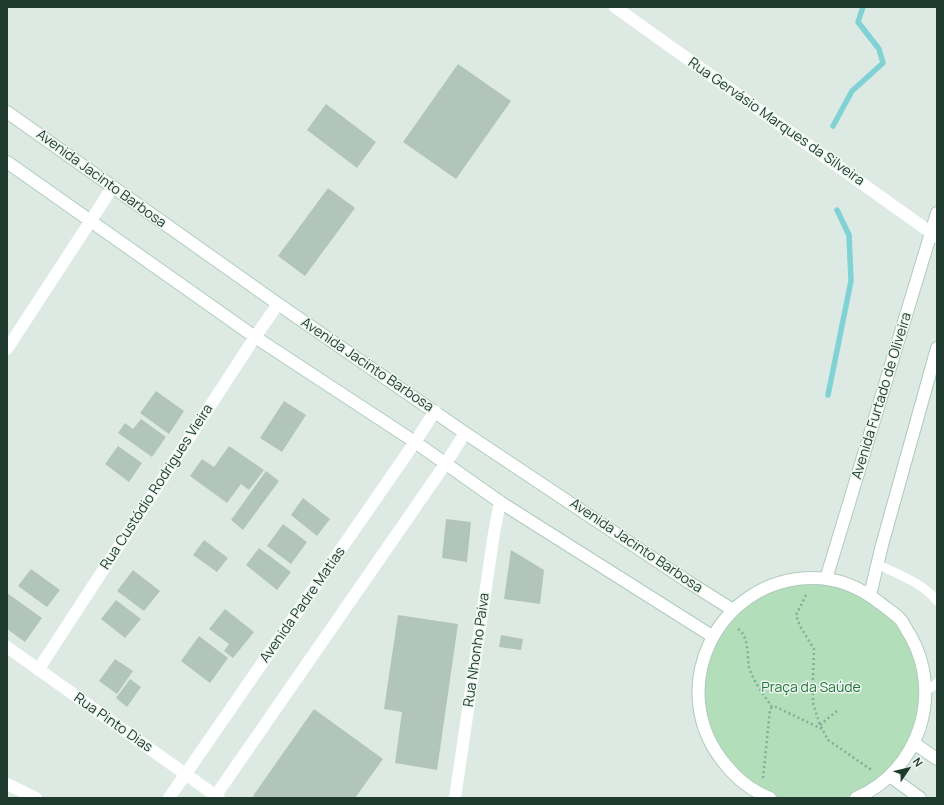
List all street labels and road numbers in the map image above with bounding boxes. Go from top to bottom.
street label: Rua Gervásio Marques da Silveira [685,54,867,190]
street label: Avenida Jacinto Barbosa [33,126,169,232]
street label: Avenida Furtado de Oliveira [849,311,915,481]
street label: Avenida Jacinto Barbosa [297,314,437,416]
street label: Rua Custódio Rodrigues Vieira [97,401,217,573]
street label: Avenida Jacinto Barbosa [566,495,706,597]
street label: Avenida Padre Matias [257,544,349,666]
street label: Rua Nhonho Paiva [461,592,493,708]
street label: Rua Pinto Dias [71,690,155,756]

